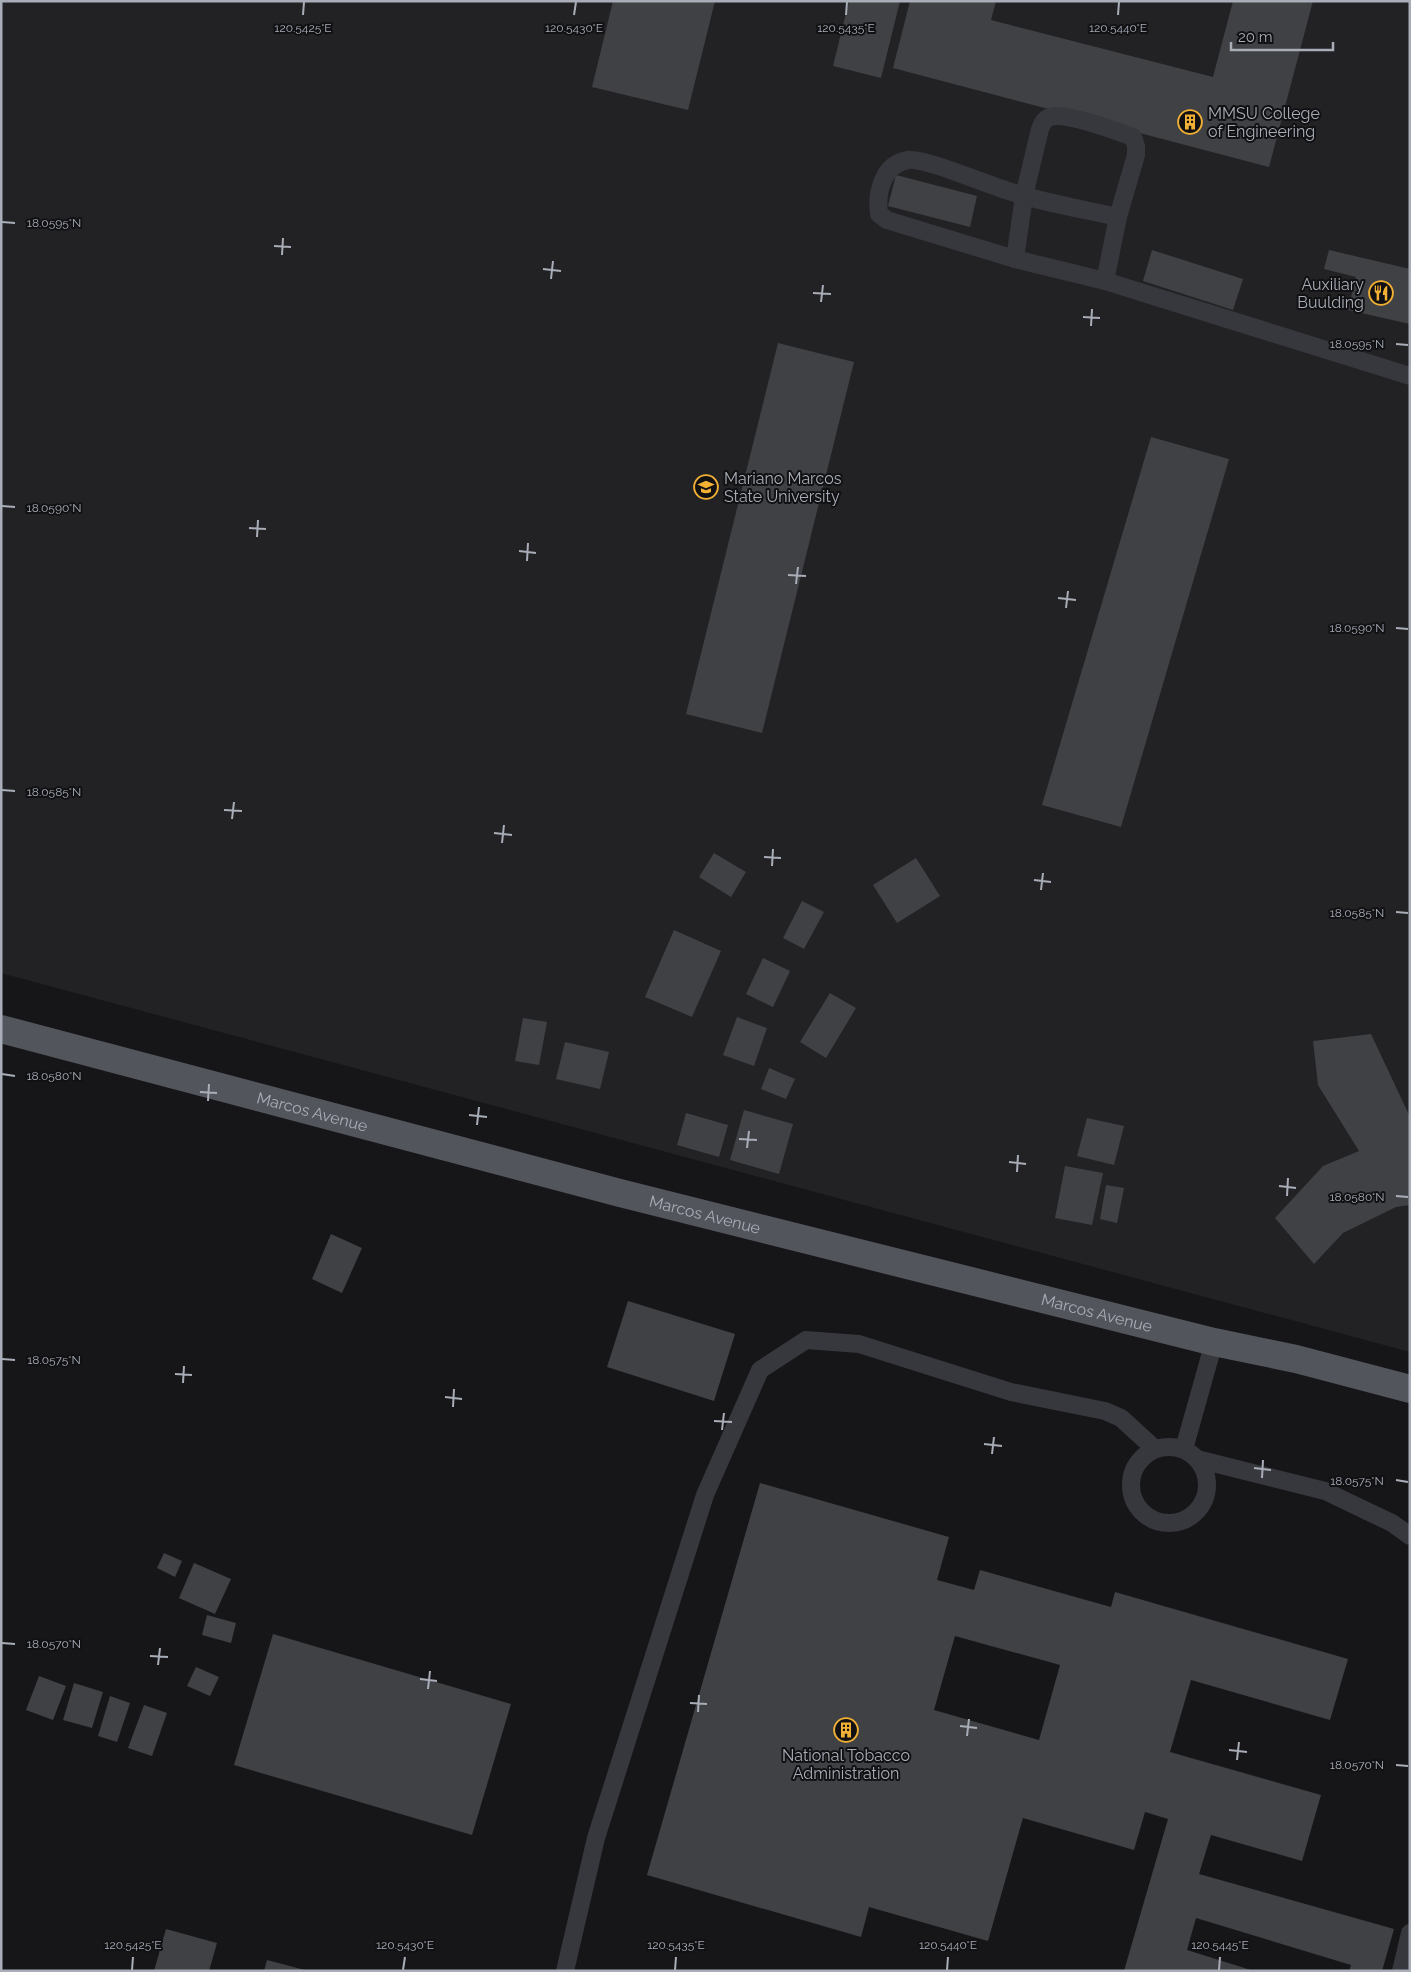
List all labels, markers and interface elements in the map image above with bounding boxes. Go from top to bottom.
scale bar [1231,20,1334,52]
text: 120.5425°E [274,21,332,35]
text: 120.5430°E [545,21,603,35]
text: 120.5435°E [817,21,875,35]
text: 120.5440°E [1089,21,1147,35]
text: 20 m [1238,28,1273,46]
place label: MMSU College of Engineering [1208,104,1320,141]
building icon: MMSU College of Engineering [1177,109,1203,135]
text: 18.0595°N [27,216,81,230]
place label: Auxiliary Buulding [1297,275,1364,312]
restaurant icon: Auxiliary Buulding [1368,280,1394,306]
text: 18.0595°N [1330,337,1384,351]
place label: Mariano Marcos State University [724,469,842,506]
school or university icon: Mariano Marcos State University [693,474,719,500]
text: 18.0590°N [27,501,82,515]
text: 18.0590°N [1330,621,1385,635]
text: 18.0585°N [27,785,81,799]
text: 18.0585°N [1330,906,1384,920]
text: 18.0580°N [26,1069,82,1083]
street label: Marcos Avenue [255,1088,370,1135]
text: 18.0580°N [1329,1190,1385,1204]
street label: Marcos Avenue [647,1191,763,1237]
street label: Marcos Avenue [1039,1290,1154,1336]
text: 18.0575°N [27,1353,81,1367]
text: 18.0575°N [1330,1474,1384,1488]
text: 18.0570°N [27,1637,81,1651]
building icon: National Tobacco Administration [833,1717,859,1743]
place label: National Tobacco Administration [782,1746,910,1783]
text: 18.0570°N [1330,1758,1384,1772]
text: 120.5425°E [104,1938,162,1952]
text: 120.5430°E [376,1938,434,1952]
text: 120.5435°E [647,1938,705,1952]
text: 120.5440°E [919,1938,977,1952]
text: 120.5445°E [1191,1938,1249,1952]

